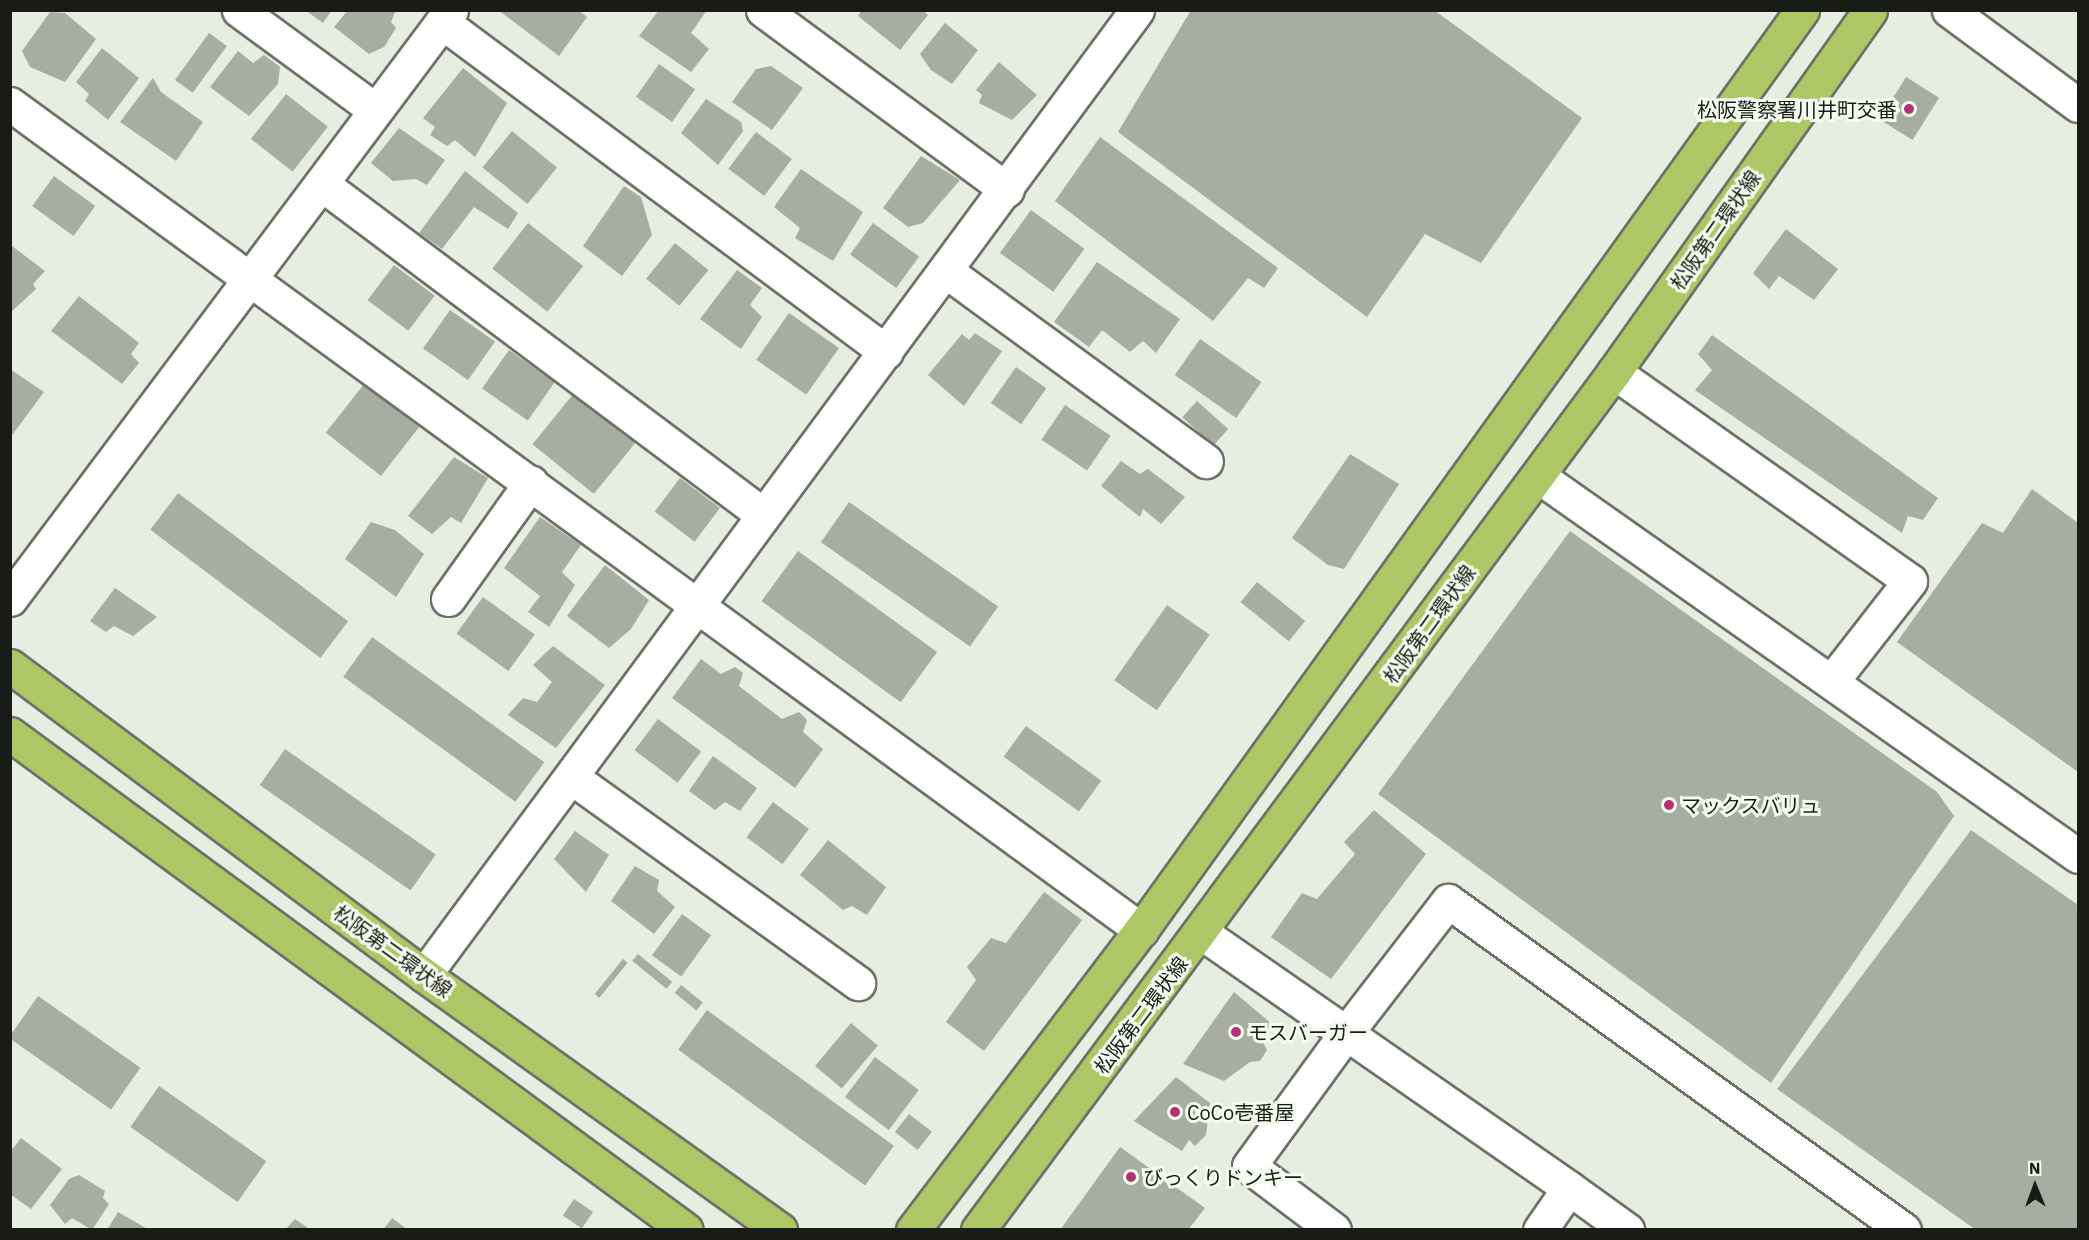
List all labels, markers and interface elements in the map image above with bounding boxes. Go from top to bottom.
place label: 松阪警察署川井町交番 [1697,97,1897,121]
marker: 松阪警察署川井町交番 [1902,102,1916,116]
street label: 松阪第二環状線 [1665,166,1765,294]
street label: 松阪第二環状線 [1378,560,1480,688]
place label: マックスバリュ [1681,793,1821,817]
marker: マックスバリュ [1662,798,1676,812]
street label: 松阪第二環状線 [329,900,457,1002]
street label: 松阪第二環状線 [1089,952,1193,1078]
place label: モスバーガー [1248,1020,1368,1044]
marker: モスバーガー [1229,1025,1243,1039]
place label: CoCo壱番屋 [1187,1100,1294,1124]
marker: CoCo壱番屋 [1168,1105,1182,1119]
north arrow [2005,1156,2065,1216]
text: N [2029,1158,2041,1178]
place label: びっくりドンキー [1143,1165,1303,1189]
marker: びっくりドンキー [1124,1170,1138,1184]

